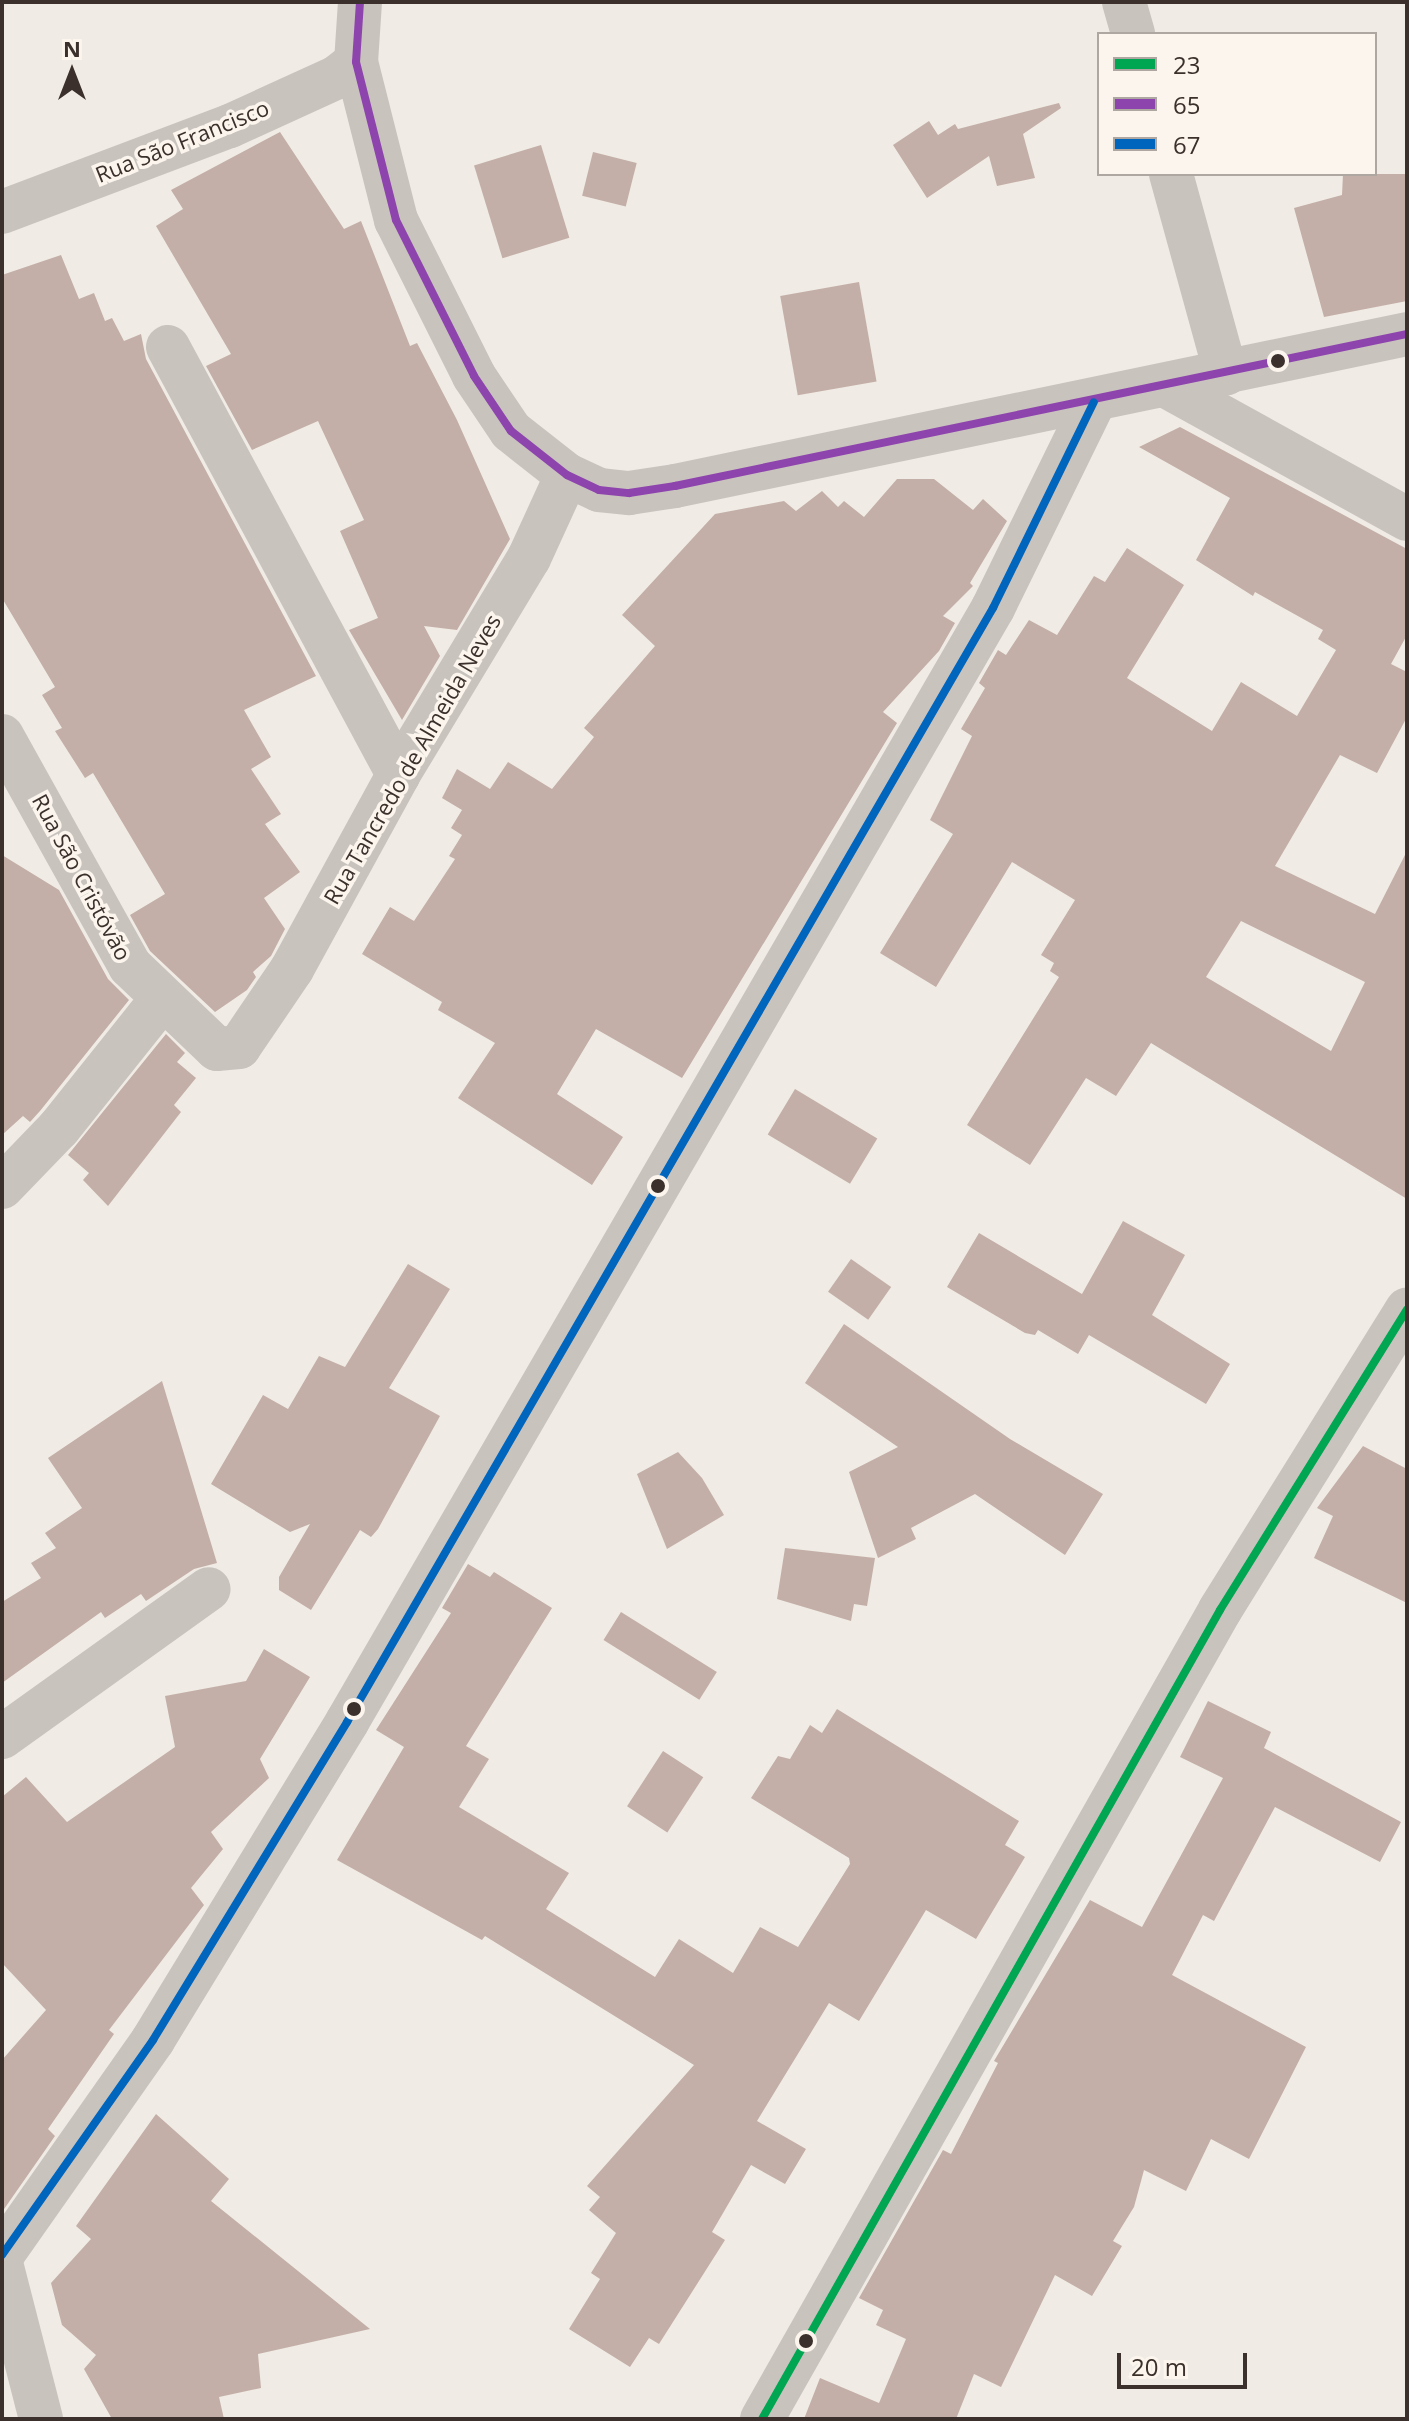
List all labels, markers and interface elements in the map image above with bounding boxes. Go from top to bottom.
north arrow [32,32,112,112]
legend [1097,32,1377,176]
text: N [63,33,81,63]
text: 23 [1173,48,1200,81]
text: 65 [1173,88,1200,121]
street label: Rua São Francisco [91,94,273,188]
text: 67 [1173,128,1200,161]
unlabelled marker [1270,353,1286,369]
street label: Rua Tancredo de Almeida Neves [318,609,506,909]
street label: Rua São Cristóvão [27,789,137,965]
unlabelled marker [650,1178,666,1194]
unlabelled marker [346,1701,362,1717]
unlabelled marker [798,2333,814,2349]
scale bar [1121,2337,1251,2387]
text: 20 m [1131,2350,1187,2383]

